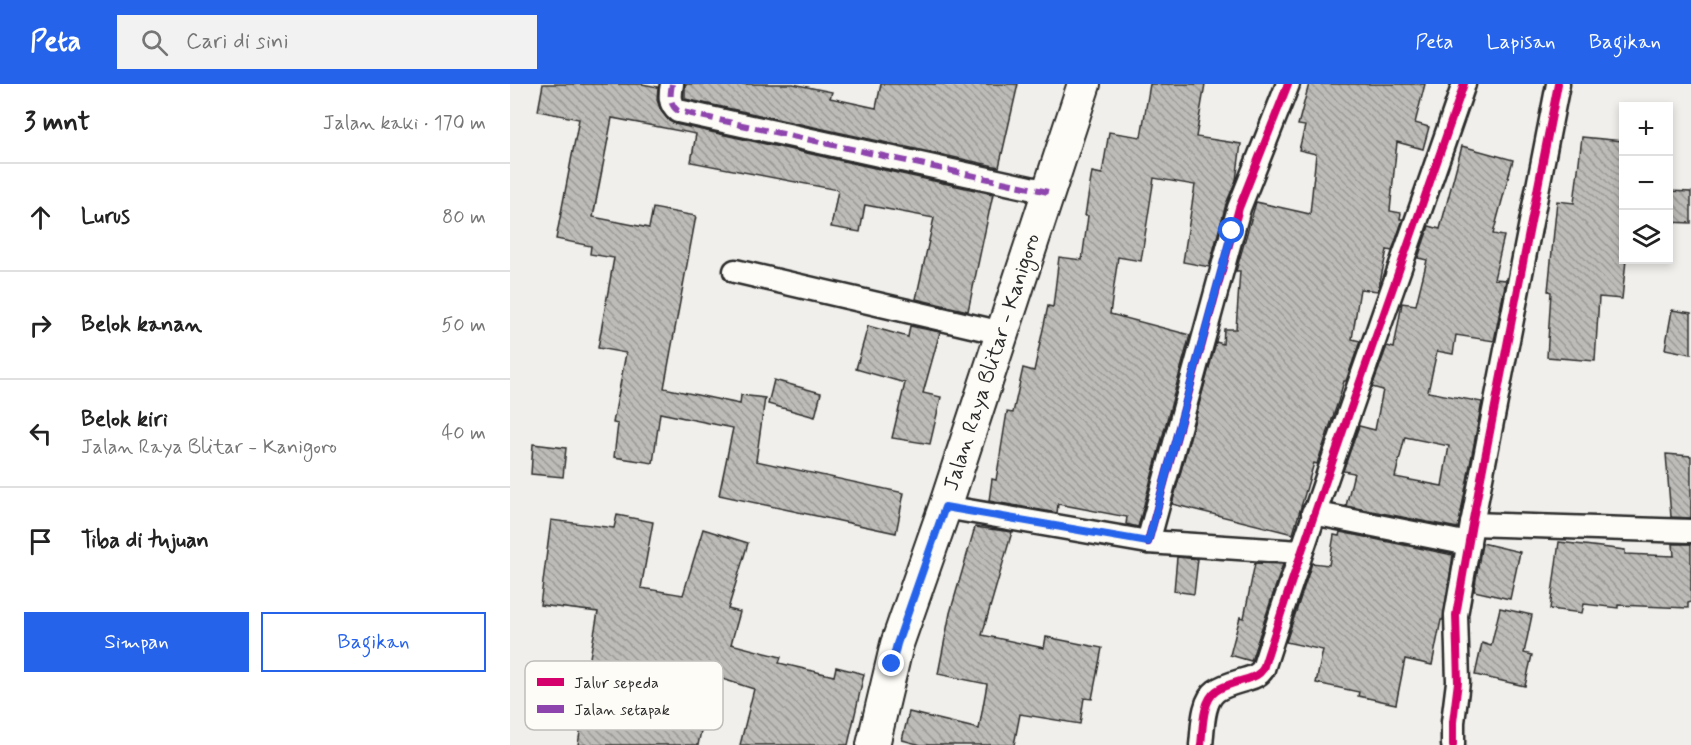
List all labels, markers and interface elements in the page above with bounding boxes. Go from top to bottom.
search box [117,15,537,69]
text: Peta [30,24,81,61]
icon: search [138,26,171,59]
text: Cari di sini [186,28,289,56]
text: Peta [1415,28,1454,56]
text: Lapisan [1487,28,1556,56]
text: Bagikan [1589,28,1661,56]
map controls [1619,102,1673,264]
button: + [1619,102,1673,156]
text: 3 mnt [24,106,90,140]
text: Jalan kaki · 170 m [323,110,486,137]
button: − [1619,156,1673,210]
icon: ahead [24,201,57,234]
text: Lurus [81,203,130,231]
text: 80 m [442,204,486,231]
button: layers [1619,210,1673,264]
route start [1218,217,1244,243]
street label: Jalan Raya Blitar - Kanigoro [937,230,1048,494]
icon: right [24,309,57,342]
text: Belok kanan [81,311,202,339]
text: 50 m [441,312,486,339]
text: Belok kiri [81,406,168,434]
icon: left [24,417,57,450]
text: 40 m [442,420,486,447]
text: Jalan Raya Blitar - Kanigoro [81,434,337,461]
icon: arrive [24,525,57,558]
text: Tiba di tujuan [81,527,209,555]
button: Simpan [24,612,249,672]
button: Bagikan [261,612,486,672]
route end [878,650,904,676]
legend [525,661,723,730]
text: Jalur sepeda [574,673,659,694]
text: Jalan setapak [574,700,670,721]

